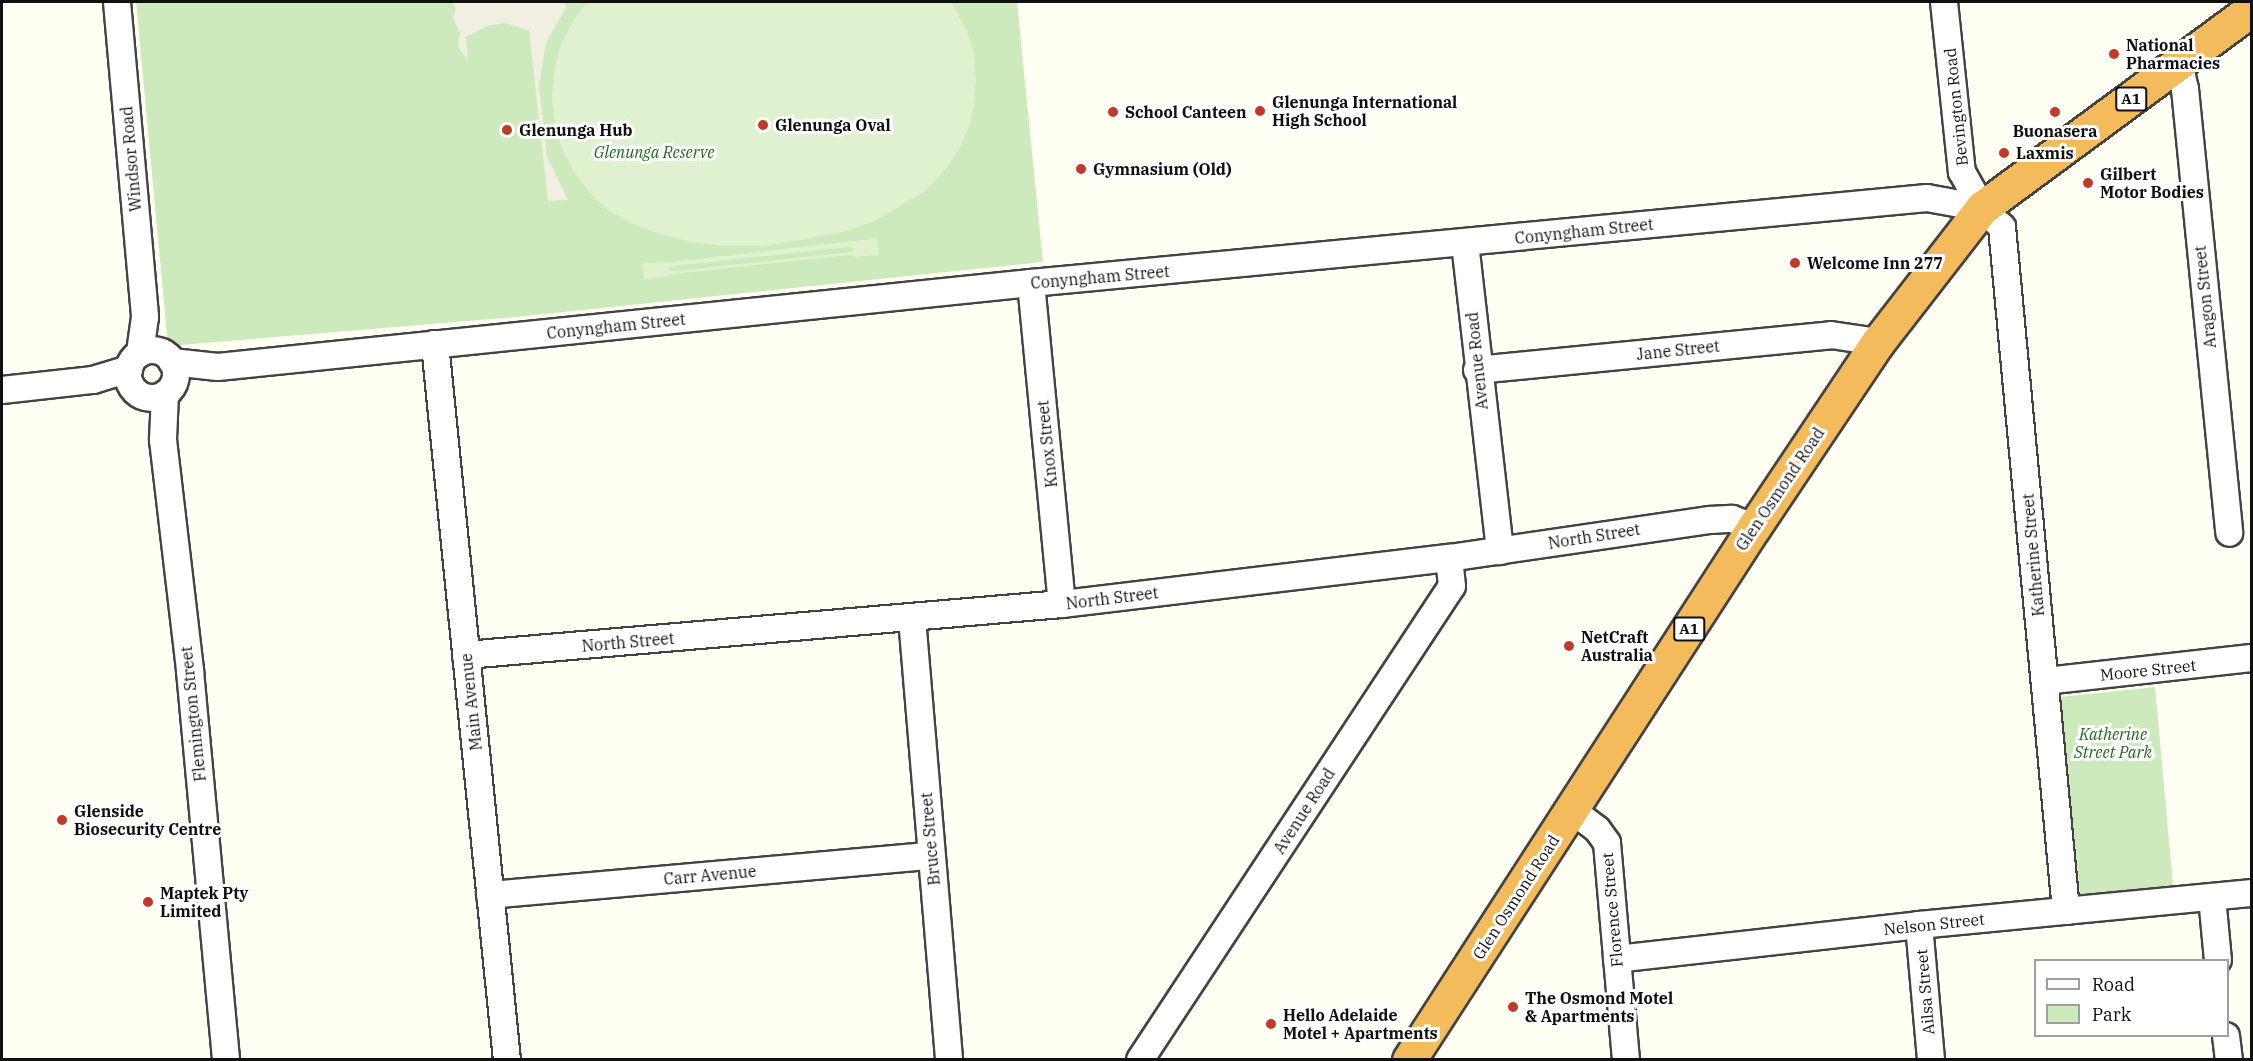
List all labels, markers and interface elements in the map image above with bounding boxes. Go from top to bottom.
place label: National Pharmacies [2126,35,2220,73]
street label: Bevington Road [1940,47,1972,167]
marker: National Pharmacies [2107,47,2121,61]
road number: A1 [2114,87,2148,111]
place label: Glenunga International High School [1272,92,1457,130]
place label: School Canteen [1125,102,1247,122]
marker: Glenunga International High School [1253,104,1267,118]
street label: Windsor Road [117,105,145,213]
marker: School Canteen [1106,105,1120,119]
marker: Buonasera [2048,105,2062,119]
place label: Glenunga Oval [775,115,891,135]
marker: Glenunga Oval [756,118,770,132]
place label: Glenunga Hub [519,120,633,140]
place label: Buonasera [2013,121,2097,141]
marker: Glenunga Hub [500,123,514,137]
park label: Glenunga Reserve [594,142,714,162]
place label: Laxmis [2016,143,2074,163]
marker: Laxmis [1997,146,2011,160]
place label: Gymnasium (Old) [1093,159,1232,179]
marker: Gymnasium (Old) [1074,162,1088,176]
place label: Gilbert Motor Bodies [2100,164,2204,202]
marker: Gilbert Motor Bodies [2081,176,2095,190]
street label: Conyngham Street [1514,214,1654,248]
street label: Aragon Street [2190,245,2220,349]
place label: Welcome Inn 277 [1807,253,1943,273]
marker: Welcome Inn 277 [1788,256,1802,270]
street label: Conyngham Street [1030,261,1170,293]
street label: Conyngham Street [546,309,686,343]
street label: Avenue Road [1462,311,1492,411]
street label: Jane Street [1636,336,1720,364]
street label: Knox Street [1033,399,1061,489]
street label: Glen Osmond Road [1732,424,1828,554]
street label: Katherine Street [2018,493,2048,617]
street label: North Street [1547,519,1641,553]
street label: North Street [1065,583,1159,613]
road number: A1 [1672,617,1706,641]
place label: NetCraft Australia [1581,627,1653,665]
street label: North Street [581,628,675,656]
marker: NetCraft Australia [1562,639,1576,653]
street label: Flemington Street [176,645,210,783]
street label: Main Avenue [456,652,486,752]
street label: Moore Street [2099,655,2197,685]
park label: Katherine Street Park [2074,724,2152,762]
street label: Avenue Road [1269,765,1339,857]
street label: Bruce Street [916,792,944,886]
place label: Glenside Biosecurity Centre [74,801,221,839]
marker: Glenside Biosecurity Centre [55,813,69,827]
street label: Glen Osmond Road [1469,831,1563,963]
street label: Florence Street [1597,852,1627,968]
street label: Carr Avenue [663,861,757,889]
place label: Maptek Pty Limited [160,883,248,921]
marker: Maptek Pty Limited [141,895,155,909]
street label: Nelson Street [1883,909,1985,939]
street label: Ailsa Street [1912,948,1938,1036]
legend [2034,959,2229,1037]
text: Road [2092,973,2135,996]
place label: The Osmond Motel & Apartments [1525,988,1673,1026]
marker: The Osmond Motel & Apartments [1506,1000,1520,1014]
text: Park [2092,1003,2131,1026]
place label: Hello Adelaide Motel + Apartments [1283,1005,1438,1043]
marker: Hello Adelaide Motel + Apartments [1264,1017,1278,1031]

